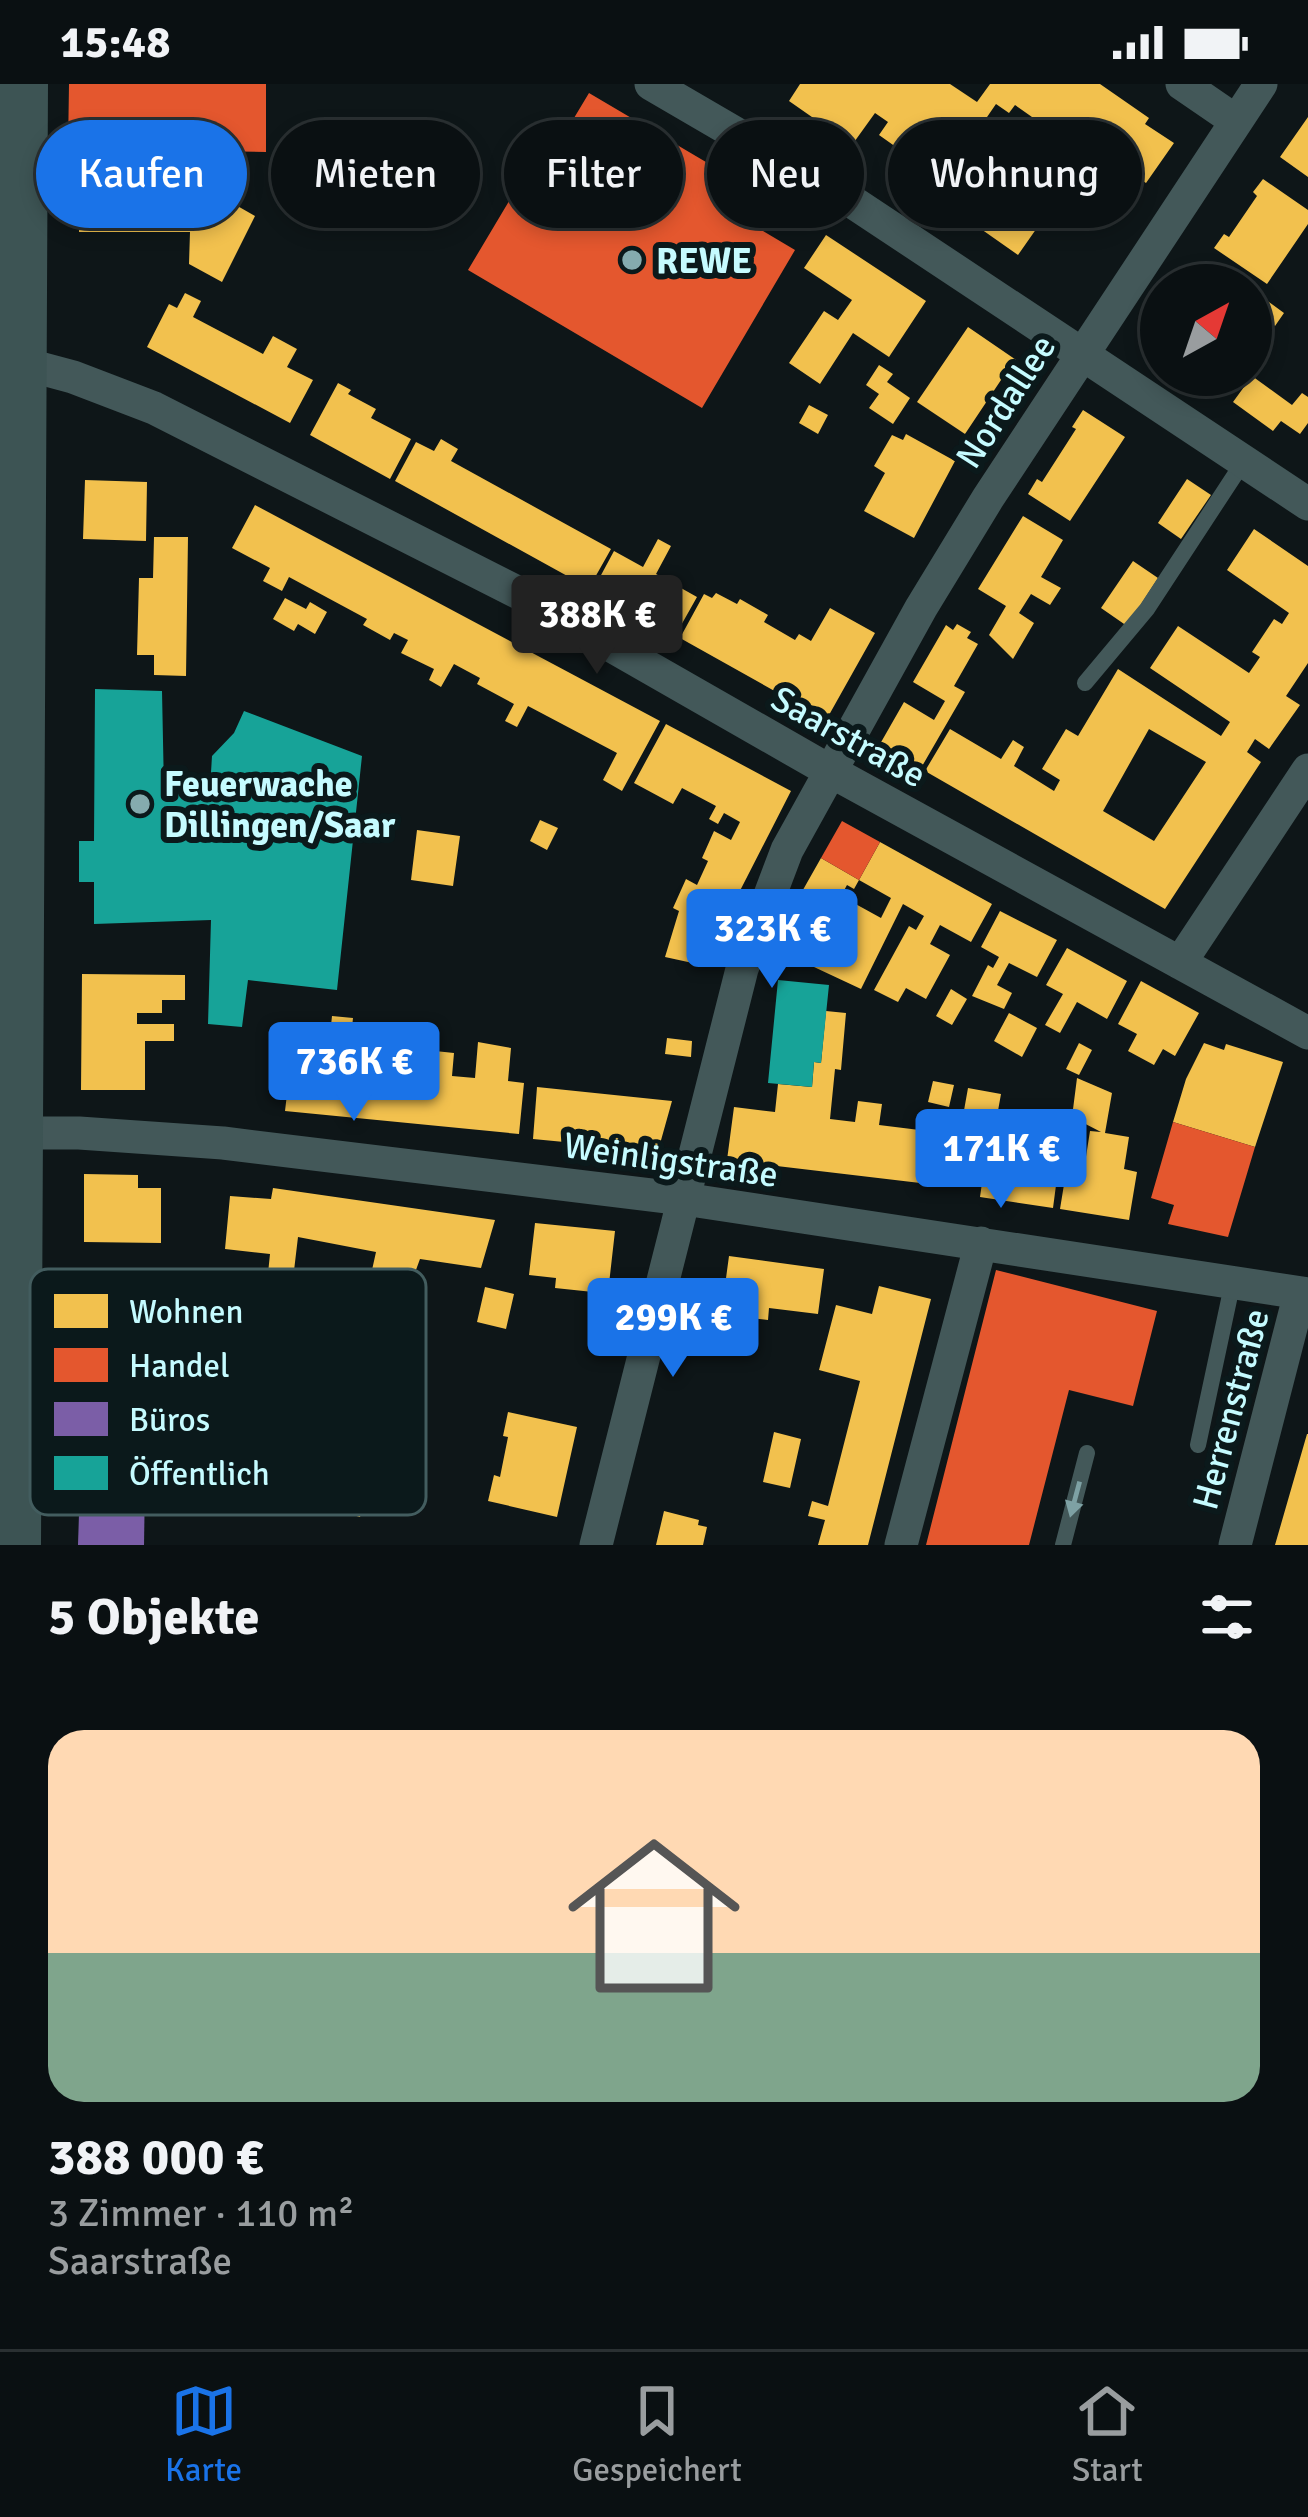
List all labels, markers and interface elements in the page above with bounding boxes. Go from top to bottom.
text: 15:48 [60,15,170,70]
chip: Kaufen [36,120,247,228]
chip: Mieten [271,120,480,228]
chip: Filter [504,120,683,228]
chip: Neu [707,120,864,228]
chip: Wohnung [888,120,1142,228]
place label: REWE [656,239,752,284]
marker: REWE [619,247,645,273]
north arrow [1140,264,1272,396]
map controls [1140,264,1272,396]
street label: Nordallee [947,327,1066,477]
pin: 388K € [499,575,695,677]
text: 388K € [538,590,656,638]
street label: Saarstraße [763,676,933,798]
place label: Feuerwache Dillingen/Saar [164,762,396,848]
marker: Feuerwache Dillingen/Saar [127,791,153,817]
pin: 323K € [674,889,870,991]
text: 323K € [713,904,831,952]
pin: 736K € [256,1022,452,1124]
text: 736K € [295,1037,413,1085]
pin: 171K € [903,1109,1099,1211]
street label: Weinligstraße [561,1123,781,1198]
text: 171K € [942,1124,1060,1172]
legend [30,1269,426,1515]
pin: 299K € [575,1278,771,1380]
text: Wohnen [129,1292,243,1333]
text: 299K € [614,1293,732,1341]
street label: Herrenstraße [1183,1304,1280,1515]
text: Handel [129,1346,230,1387]
text: Büros [129,1400,210,1441]
text: Öffentlich [129,1454,270,1495]
one-way arrow [1065,1481,1084,1518]
icon: filters [1194,1584,1260,1650]
text: 5 Objekte [48,1586,260,1649]
icon: home [546,1808,762,2024]
text: 388 000 € [48,2126,263,2189]
text: 3 Zimmer · 110 m² [48,2189,354,2237]
text: Saarstraße [48,2237,232,2285]
tab: Karte [165,2378,242,2491]
tab: Gespeichert [572,2378,742,2491]
tab: Start [1072,2378,1143,2491]

